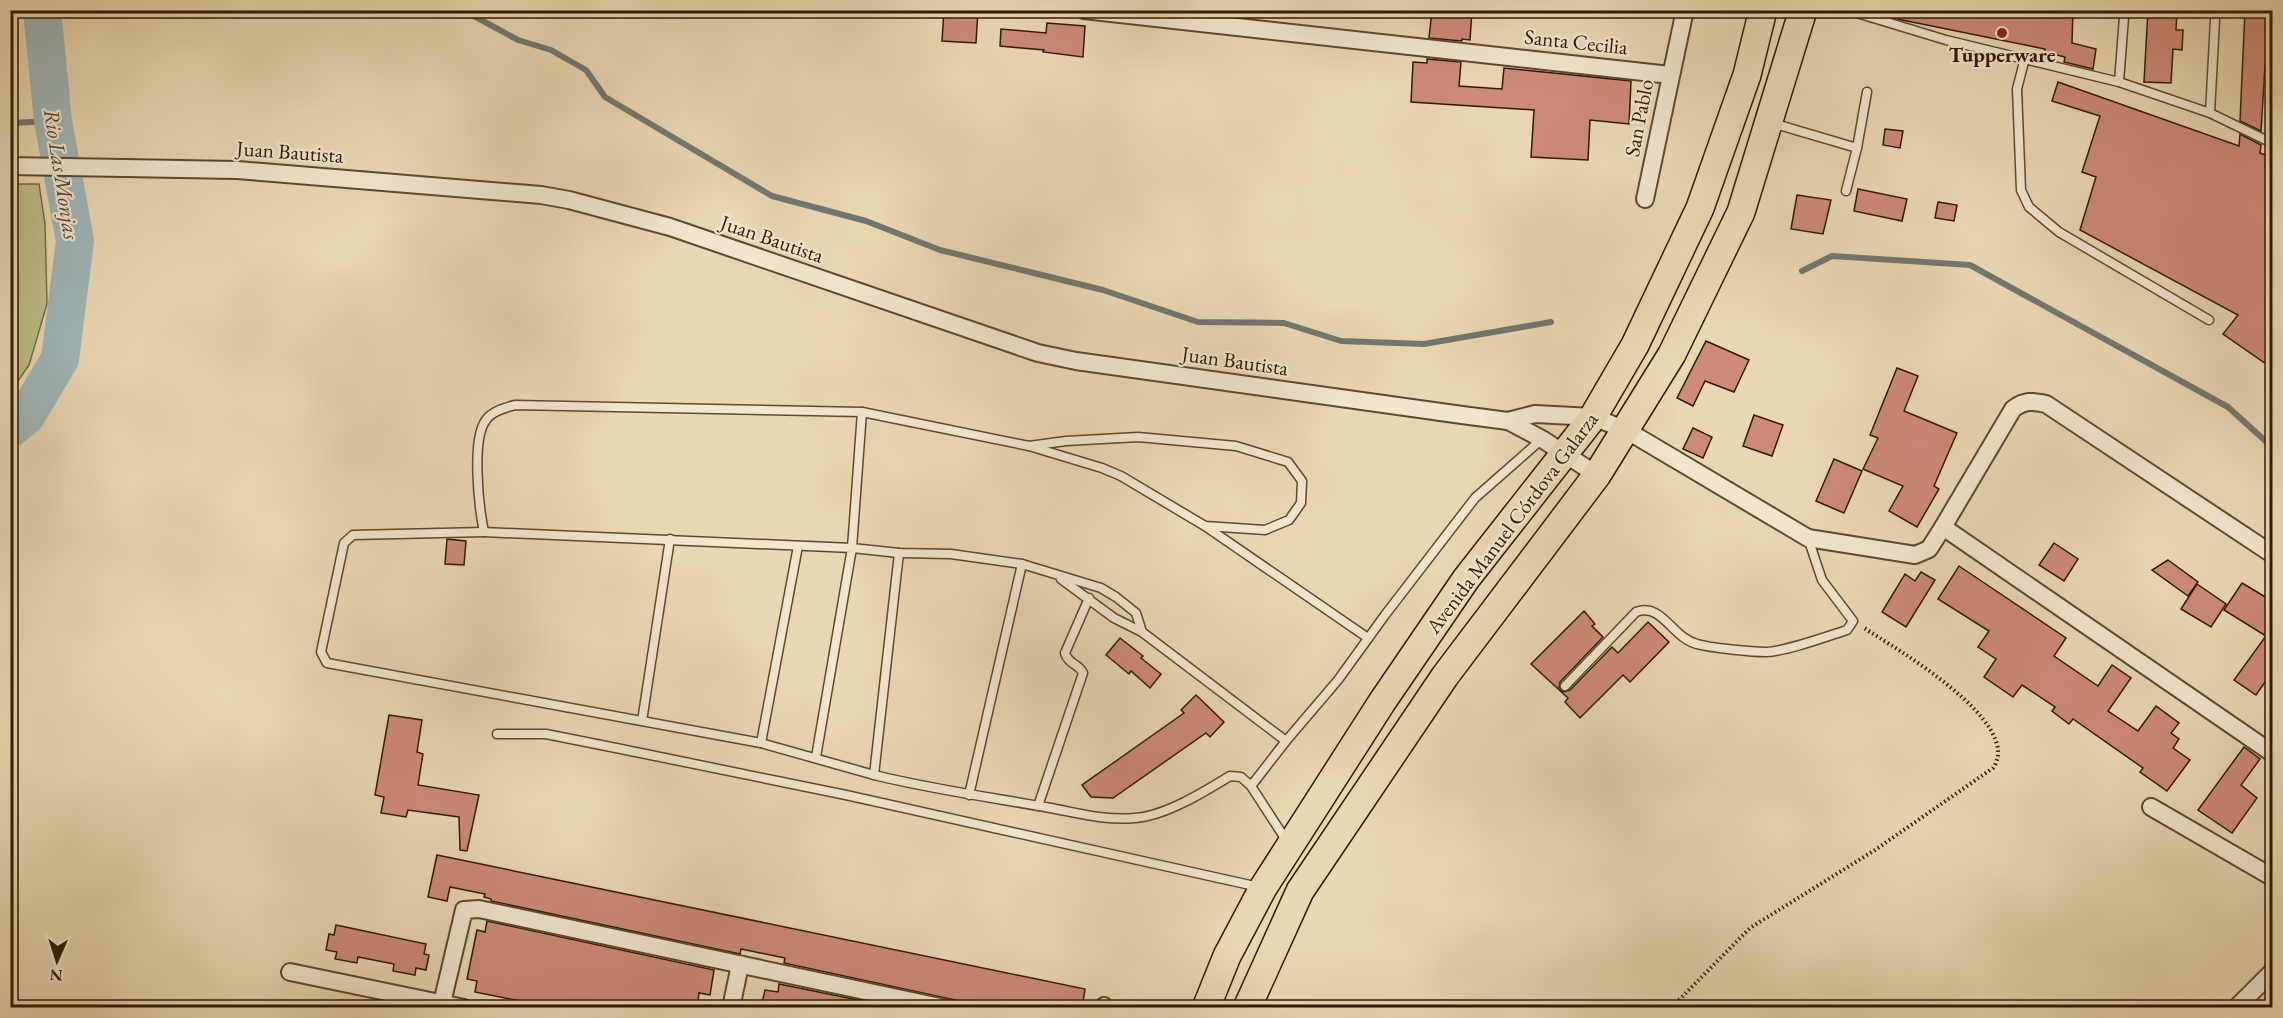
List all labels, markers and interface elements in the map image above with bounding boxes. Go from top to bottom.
street label: Santa Cecilia [1523,23,1630,60]
marker: Tupperware [1995,26,2009,40]
place label: Tupperware [1949,41,2056,68]
street label: San Pablo [1618,77,1659,159]
water label: Rio Las Monjas [37,107,86,242]
street label: Juan Bautista [234,134,345,169]
street label: Juan Bautista [715,208,828,269]
street label: Juan Bautista [1178,339,1291,381]
street label: Avenida Manuel Córdova Galarza [1419,406,1604,640]
north arrow [27,931,87,991]
text: N [49,965,63,986]

